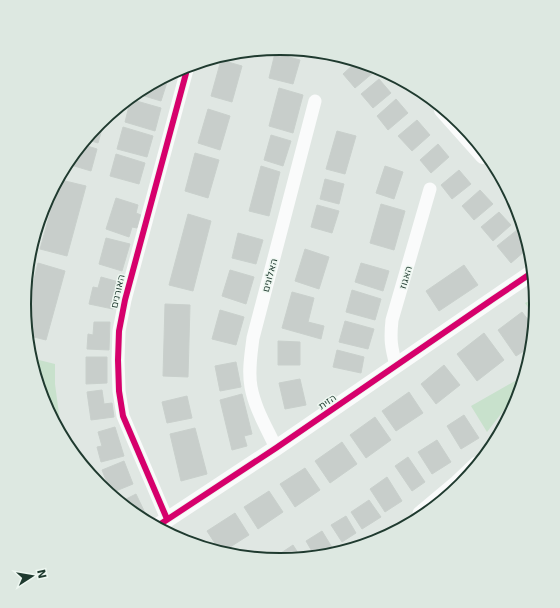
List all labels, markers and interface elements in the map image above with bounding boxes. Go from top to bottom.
street label: האלונים [260,257,279,293]
street label: האגוז [397,264,414,290]
street label: האורנים [108,273,127,309]
street label: הזית [316,392,338,411]
north arrow [12,556,52,596]
text: N [34,568,49,580]

